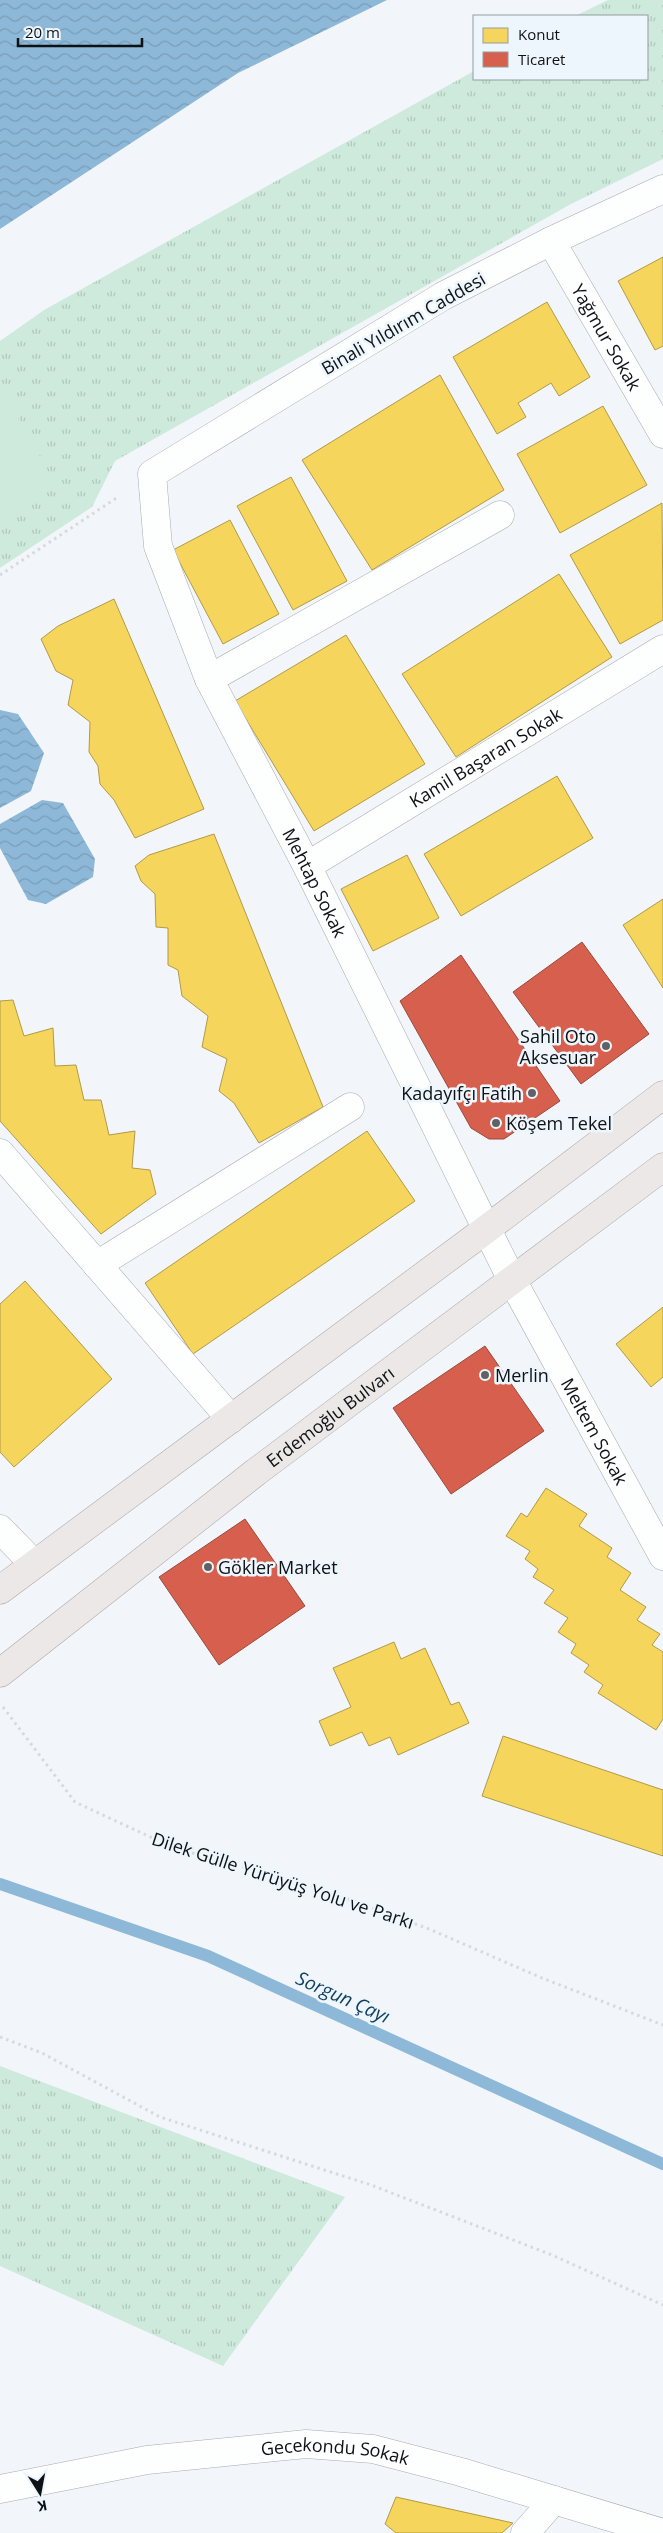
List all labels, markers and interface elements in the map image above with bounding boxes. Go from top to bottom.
scale bar [18,15,141,47]
legend [473,15,648,80]
text: 20 m [25,22,60,42]
text: Konut [518,24,560,44]
text: Ticaret [518,49,565,69]
street label: Binali Yıldırım Caddesi [317,266,489,380]
street label: Yağmur Sokak [566,279,647,395]
street label: Kamil Başaran Sokak [405,701,567,813]
street label: Mehtap Sokak [277,824,353,942]
place label: Sahil Oto Aksesuar [520,1024,597,1069]
marker: Sahil Oto Aksesuar [600,1040,612,1052]
place label: Kadayıfçı Fatih [401,1081,522,1105]
marker: Kadayıfçı Fatih [526,1087,538,1099]
place label: Köşem Tekel [506,1111,612,1135]
marker: Köşem Tekel [490,1117,502,1129]
street label: Erdemoğlu Bulvarı [261,1361,399,1472]
place label: Merlin [495,1363,549,1387]
marker: Merlin [479,1369,491,1381]
street label: Meltem Sokak [556,1374,634,1489]
place label: Gökler Market [218,1555,338,1579]
marker: Gökler Market [202,1561,214,1573]
street label: Dilek Gülle Yürüyüş Yolu ve Parkı [149,1826,417,1934]
water label: Sorgun Çayı [292,1965,394,2029]
street label: Gecekondu Sokak [260,2432,412,2470]
north arrow [15,2468,65,2518]
text: K [36,2496,49,2517]

